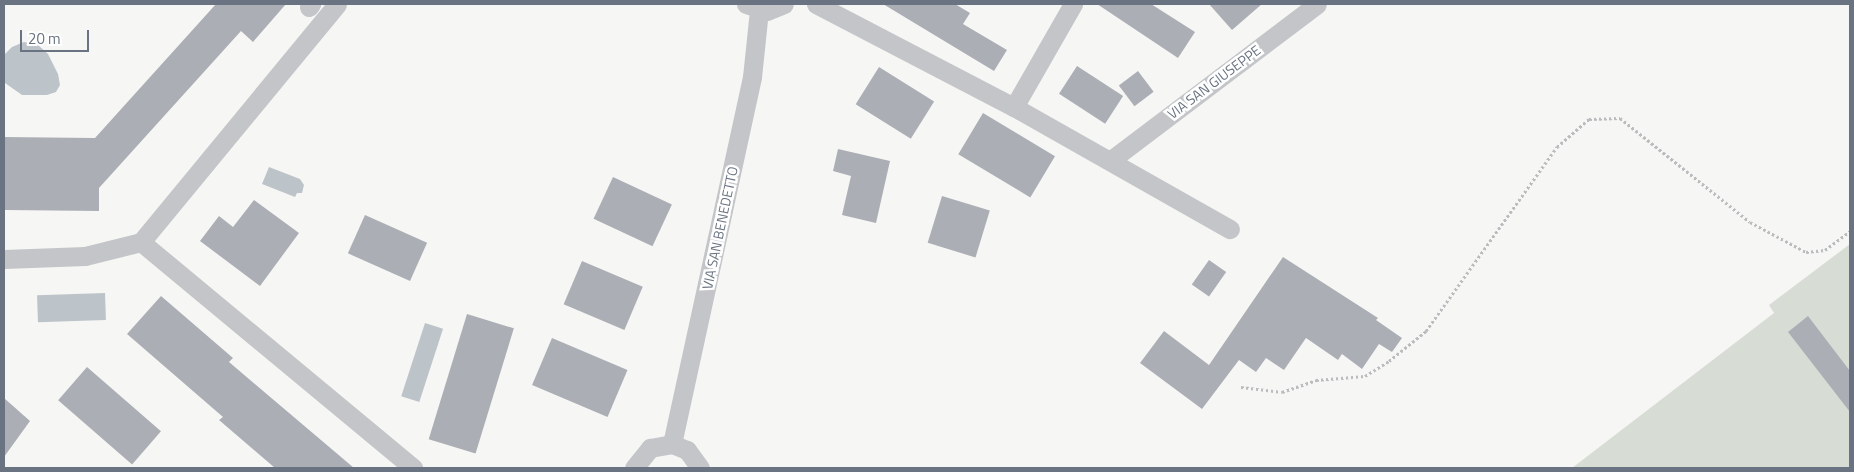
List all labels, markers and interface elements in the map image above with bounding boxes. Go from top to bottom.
scale bar [22,20,91,52]
text: 20 m [28,27,61,50]
street label: VIA SAN GIUSEPPE [1164,42,1264,122]
street label: VIA SAN BENEDETTO [699,165,741,291]

